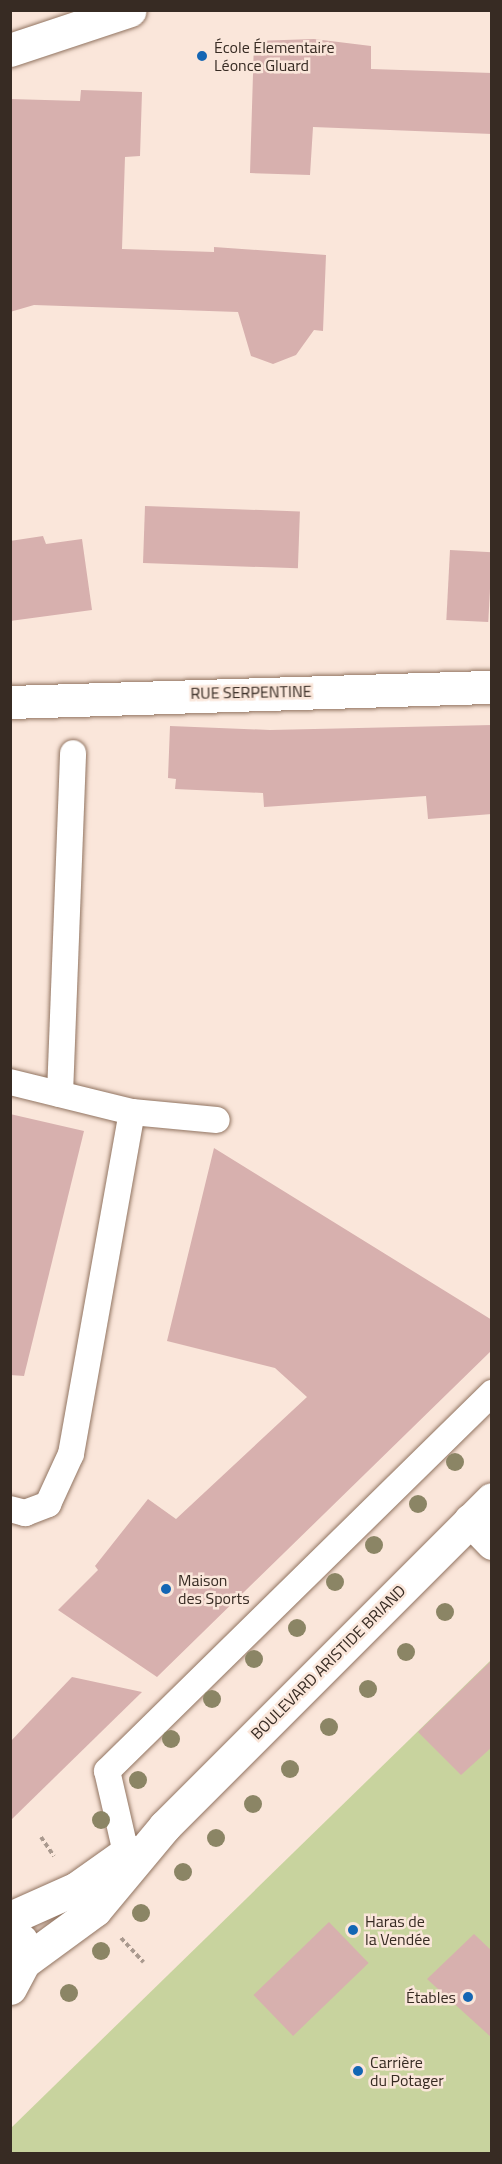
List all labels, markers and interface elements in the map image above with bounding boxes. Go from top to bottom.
place label: École Élementaire Léonce Gluard [214,37,335,75]
marker: École Élementaire Léonce Gluard [195,49,209,63]
street label: RUE SERPENTINE [190,681,312,703]
place label: Maison des Sports [178,1570,250,1608]
street label: BOULEVARD ARISTIDE BRIAND [247,1581,409,1743]
marker: Maison des Sports [159,1582,173,1596]
place label: Haras de la Vendée [365,1911,430,1949]
marker: Haras de la Vendée [346,1923,360,1937]
place label: Étables [406,1987,456,2007]
marker: Étables [461,1990,475,2004]
place label: Carrière du Potager [370,2052,444,2090]
marker: Carrière du Potager [351,2064,365,2078]

